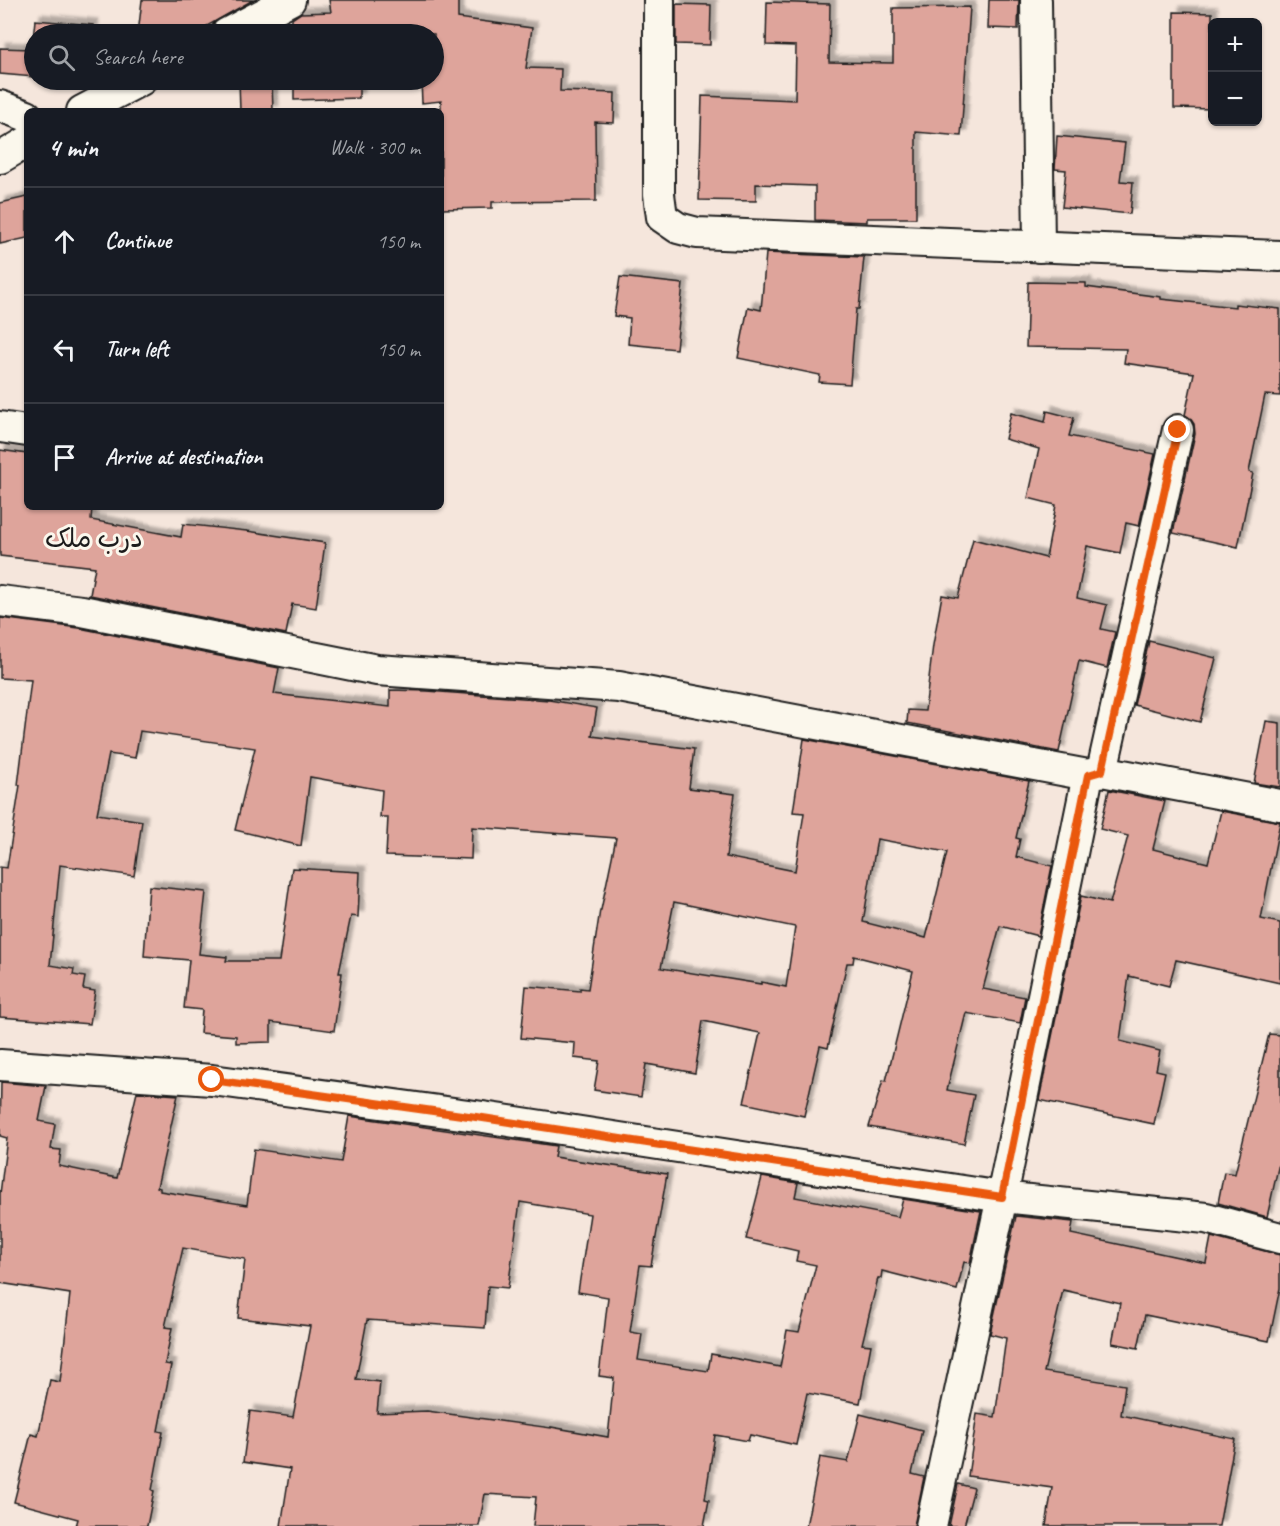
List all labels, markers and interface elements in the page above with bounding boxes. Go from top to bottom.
map controls [1208,18,1262,126]
button: + [1208,18,1262,72]
search box [24,24,444,90]
icon: search [45,41,78,74]
text: Search here [93,43,183,71]
button: − [1208,72,1262,126]
text: 4 min [48,131,98,164]
text: Walk · 300 m [330,135,420,160]
icon: ahead [48,225,81,258]
text: Continue [105,227,171,255]
text: 150 m [377,229,420,254]
icon: left [48,333,81,366]
text: Turn left [105,335,169,363]
text: 150 m [377,337,420,362]
route end [1164,416,1190,442]
icon: arrive [48,441,81,474]
text: Arrive at destination [105,443,262,471]
district label: درب ملک [45,522,143,555]
route start [198,1066,224,1092]

